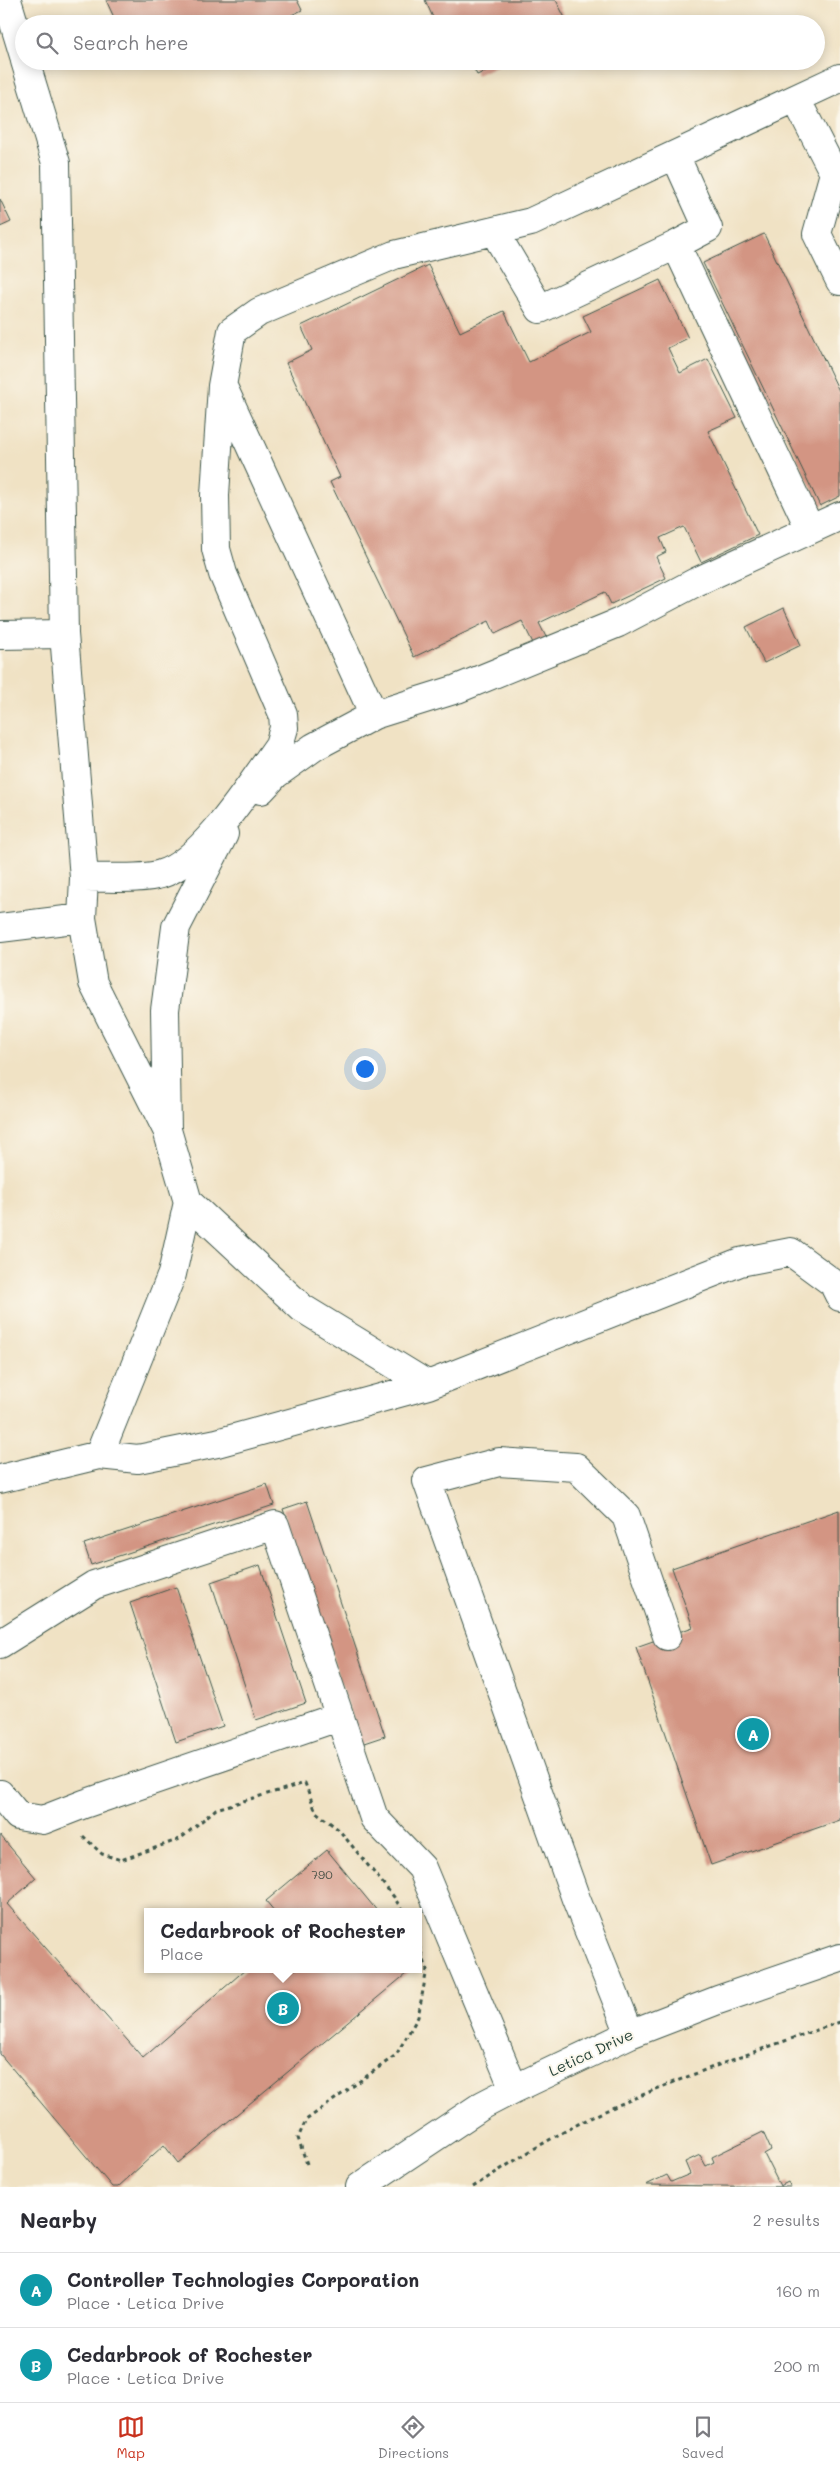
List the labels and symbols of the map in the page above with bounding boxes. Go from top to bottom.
your location [352,1056,378,1082]
pin: A [737,1715,769,1753]
house number: 790 [311,1866,333,1882]
pin: B [267,1989,299,2027]
street label: Letica Drive [545,2024,636,2080]

